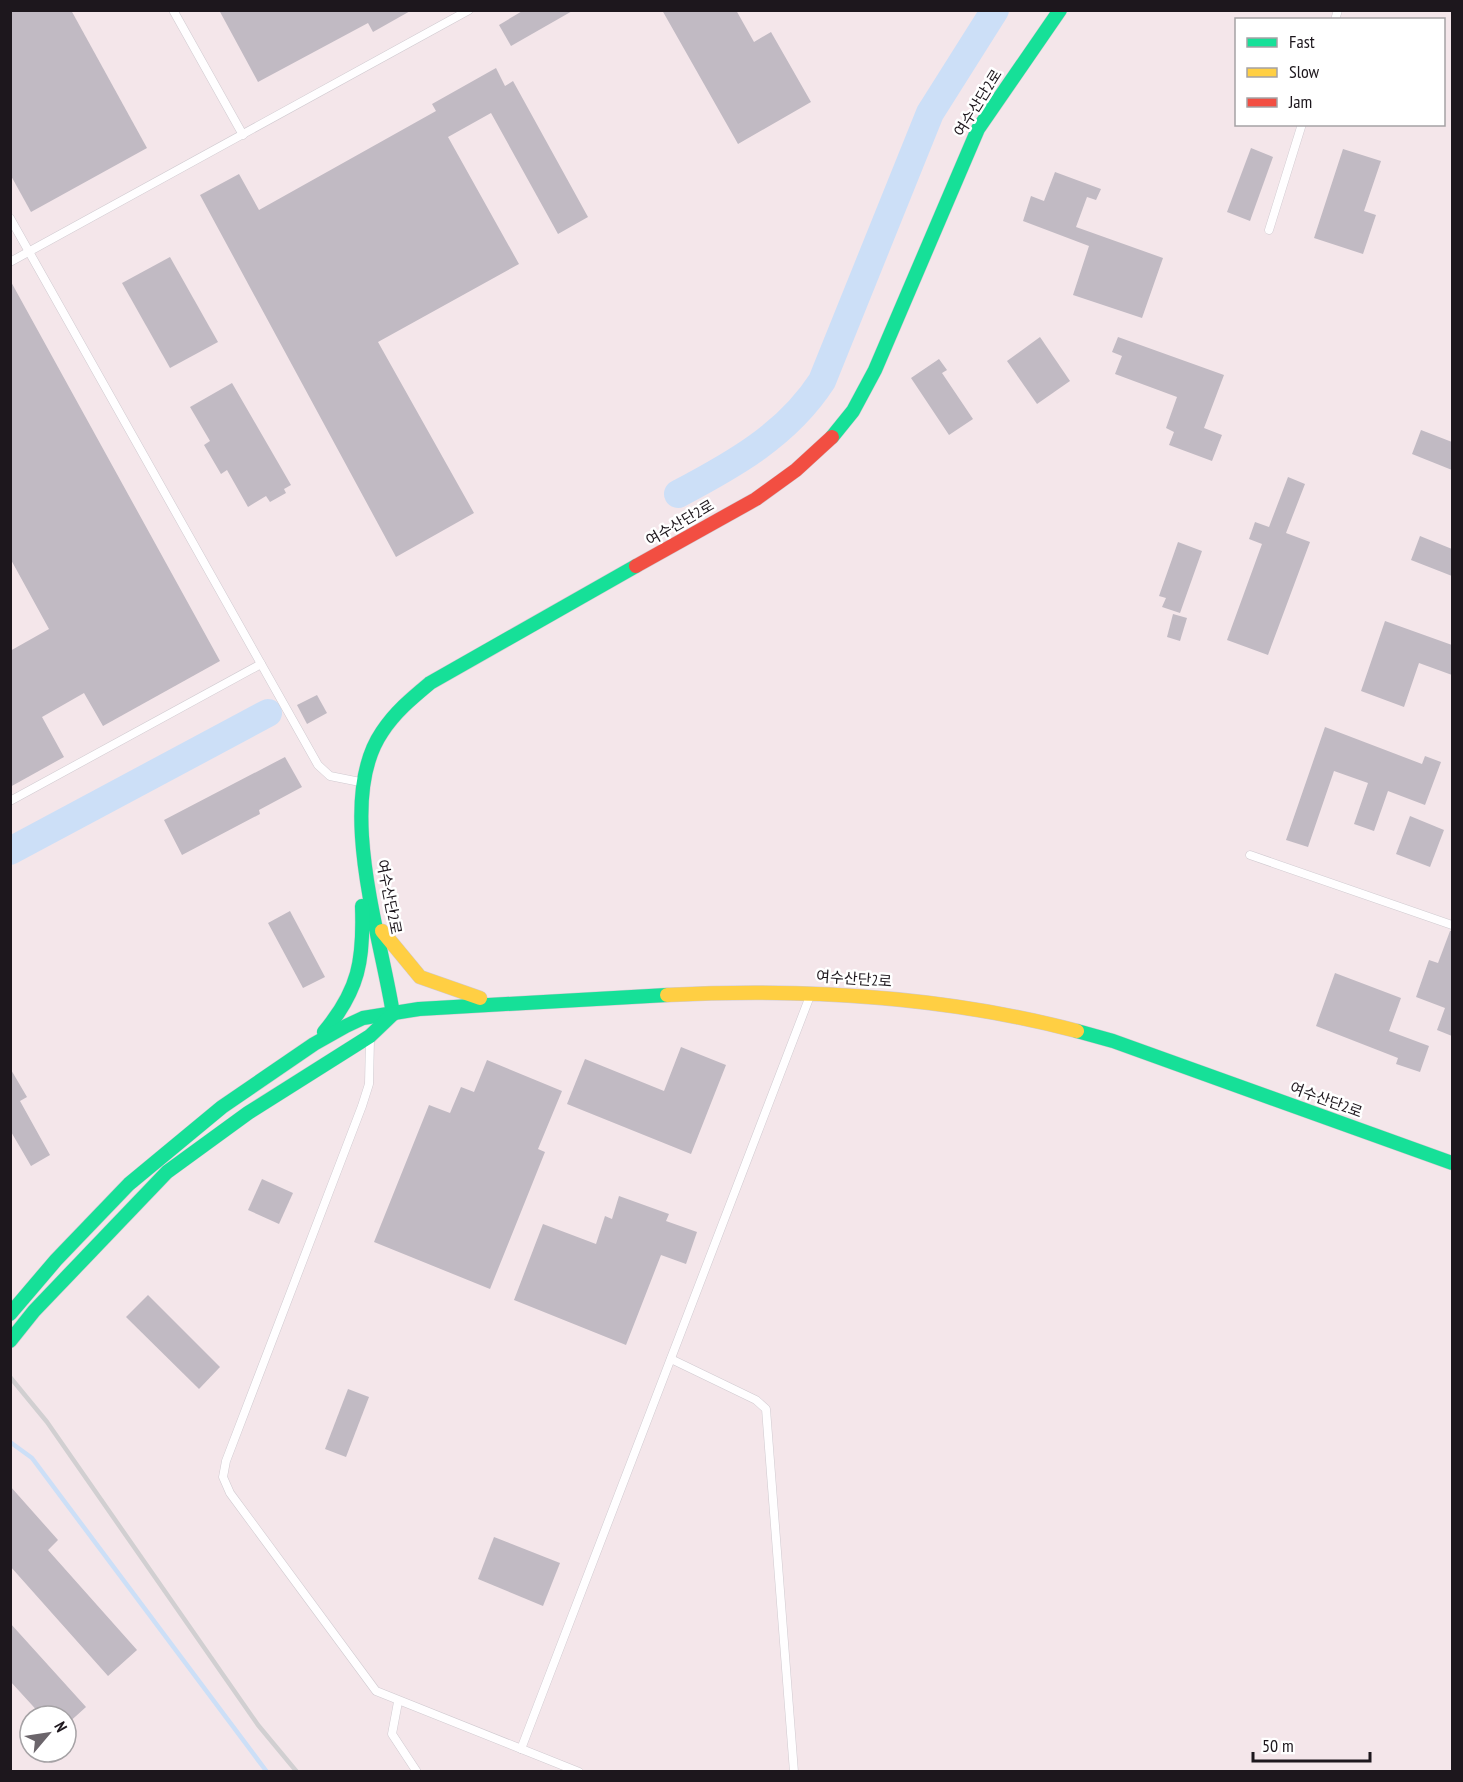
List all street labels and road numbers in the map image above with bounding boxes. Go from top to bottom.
street label: 여수산단2로 [949,66,1006,140]
street label: 여수산단2로 [642,495,717,550]
street label: 여수산단2로 [373,858,406,936]
street label: 여수산단2로 [816,966,892,991]
street label: 여수산단2로 [1287,1078,1365,1121]

